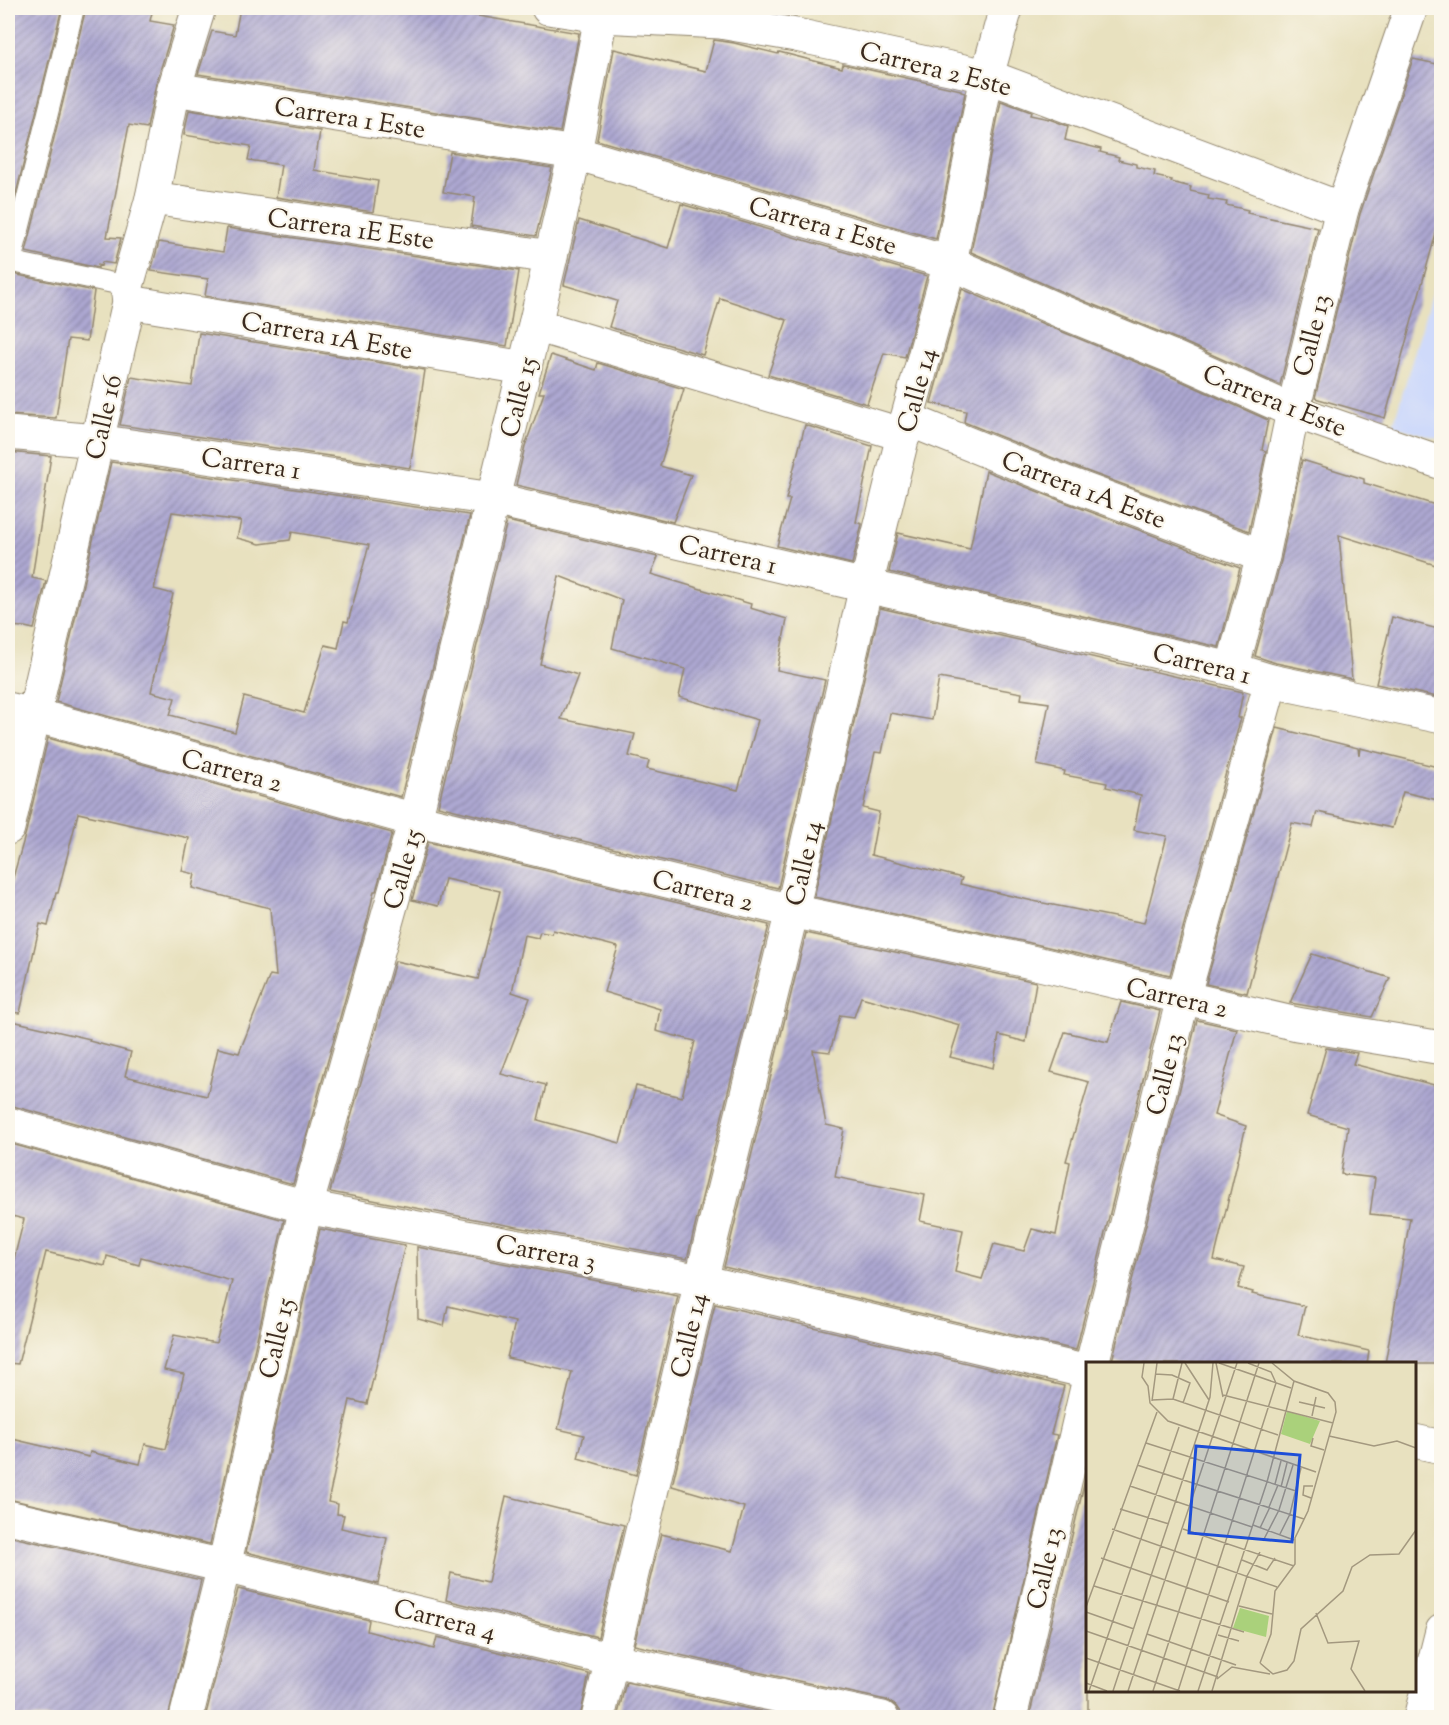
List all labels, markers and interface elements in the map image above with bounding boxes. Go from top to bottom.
street label: Carrera 2 Este [855,34,1015,107]
street label: Carrera 1 Este [271,89,428,150]
street label: Carrera 1 Este [744,189,901,266]
street label: Carrera 1E Este [265,200,436,260]
street label: Calle 13 [1285,290,1342,381]
street label: Carrera 1A Este [238,304,415,371]
street label: Calle 14 [889,344,947,437]
street label: Calle 15 [493,353,548,442]
street label: Carrera 1 Este [1196,357,1352,448]
street label: Calle 16 [78,371,133,464]
street label: Carrera 1 [199,440,303,491]
street label: Carrera 1A Este [995,443,1171,540]
street label: Carrera 1 [675,527,780,586]
street label: Carrera 1 [1148,635,1255,696]
street label: Carrera 2 [177,741,286,804]
street label: Calle 14 [778,817,833,910]
street label: Calle 15 [375,825,434,914]
street label: Carrera 2 [648,862,757,923]
street label: Carrera 2 [1122,970,1231,1029]
street label: Calle 13 [1138,1029,1195,1120]
street label: Carrera 3 [492,1227,599,1282]
street label: Calle 14 [663,1289,718,1382]
street label: Calle 15 [251,1294,306,1383]
inset map [1086,1362,1416,1692]
street label: Calle 13 [1019,1524,1074,1614]
street label: Carrera 4 [389,1591,499,1652]

